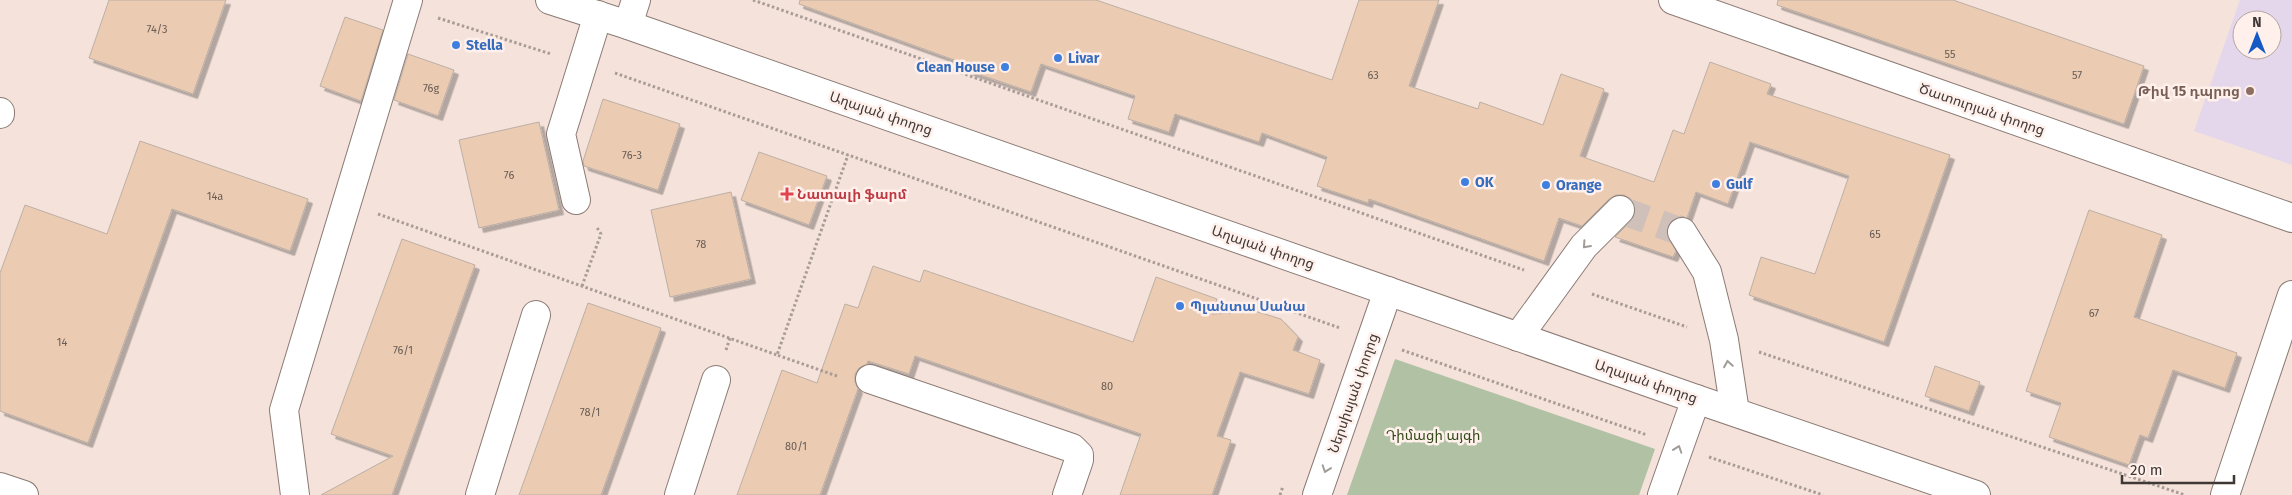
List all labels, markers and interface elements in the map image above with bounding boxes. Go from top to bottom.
north arrow [2232,10,2282,60]
text: N [2252,14,2262,31]
house number: 74/3 [147,23,167,36]
place label: Stella [466,37,503,54]
marker: Stella [450,39,462,51]
house number: 55 [1945,48,1956,61]
place label: Livar [1068,50,1100,67]
marker: Livar [1052,52,1064,64]
place label: Clean House [916,59,995,76]
marker: Clean House [999,61,1011,73]
house number: 63 [1367,69,1379,82]
house number: 57 [2072,69,2082,82]
street label: Ծատուրյան փողոց [1917,80,2047,139]
house number: 76g [423,82,439,95]
place label: Թիվ 15 դպրոց [2138,83,2240,100]
marker: Թիվ 15 դպրոց [2244,85,2256,97]
street label: Աղայան փողոց [827,88,935,139]
house number: 76-3 [622,149,642,162]
house number: 76 [504,169,514,182]
place label: OK [1475,174,1495,191]
marker: OK [1459,176,1471,188]
place label: Gulf [1726,176,1754,193]
place label: Orange [1556,177,1602,194]
marker: Gulf [1710,178,1722,190]
marker: Orange [1540,179,1552,191]
place label: Նատալի ֆարմ [797,186,908,203]
marker: Նատալի ֆարմ [781,188,793,200]
house number: 14a [207,190,223,203]
street label: Աղայան փողոց [1209,222,1317,273]
house number: 65 [1869,228,1881,241]
house number: 78 [696,238,706,251]
one-way arrow [1583,239,1592,248]
place label: Պլանտա Սանա [1190,298,1306,315]
marker: Պլանտա Սանա [1174,300,1186,312]
house number: 67 [2089,307,2099,320]
street label: Ներսիսյան փողոց [1325,331,1382,455]
house number: 14 [57,336,67,349]
house number: 76/1 [393,344,413,357]
street label: Աղայան փողոց [1592,356,1700,407]
one-way arrow [1723,360,1734,368]
house number: 80 [1101,380,1113,393]
house number: 78/1 [580,406,600,419]
park label: Դիմացի այգի [1386,427,1480,444]
house number: 80/1 [785,440,807,453]
one-way arrow [1672,445,1682,454]
scale bar [2122,452,2234,484]
text: 20 m [2130,461,2163,479]
one-way arrow [1322,464,1332,473]

